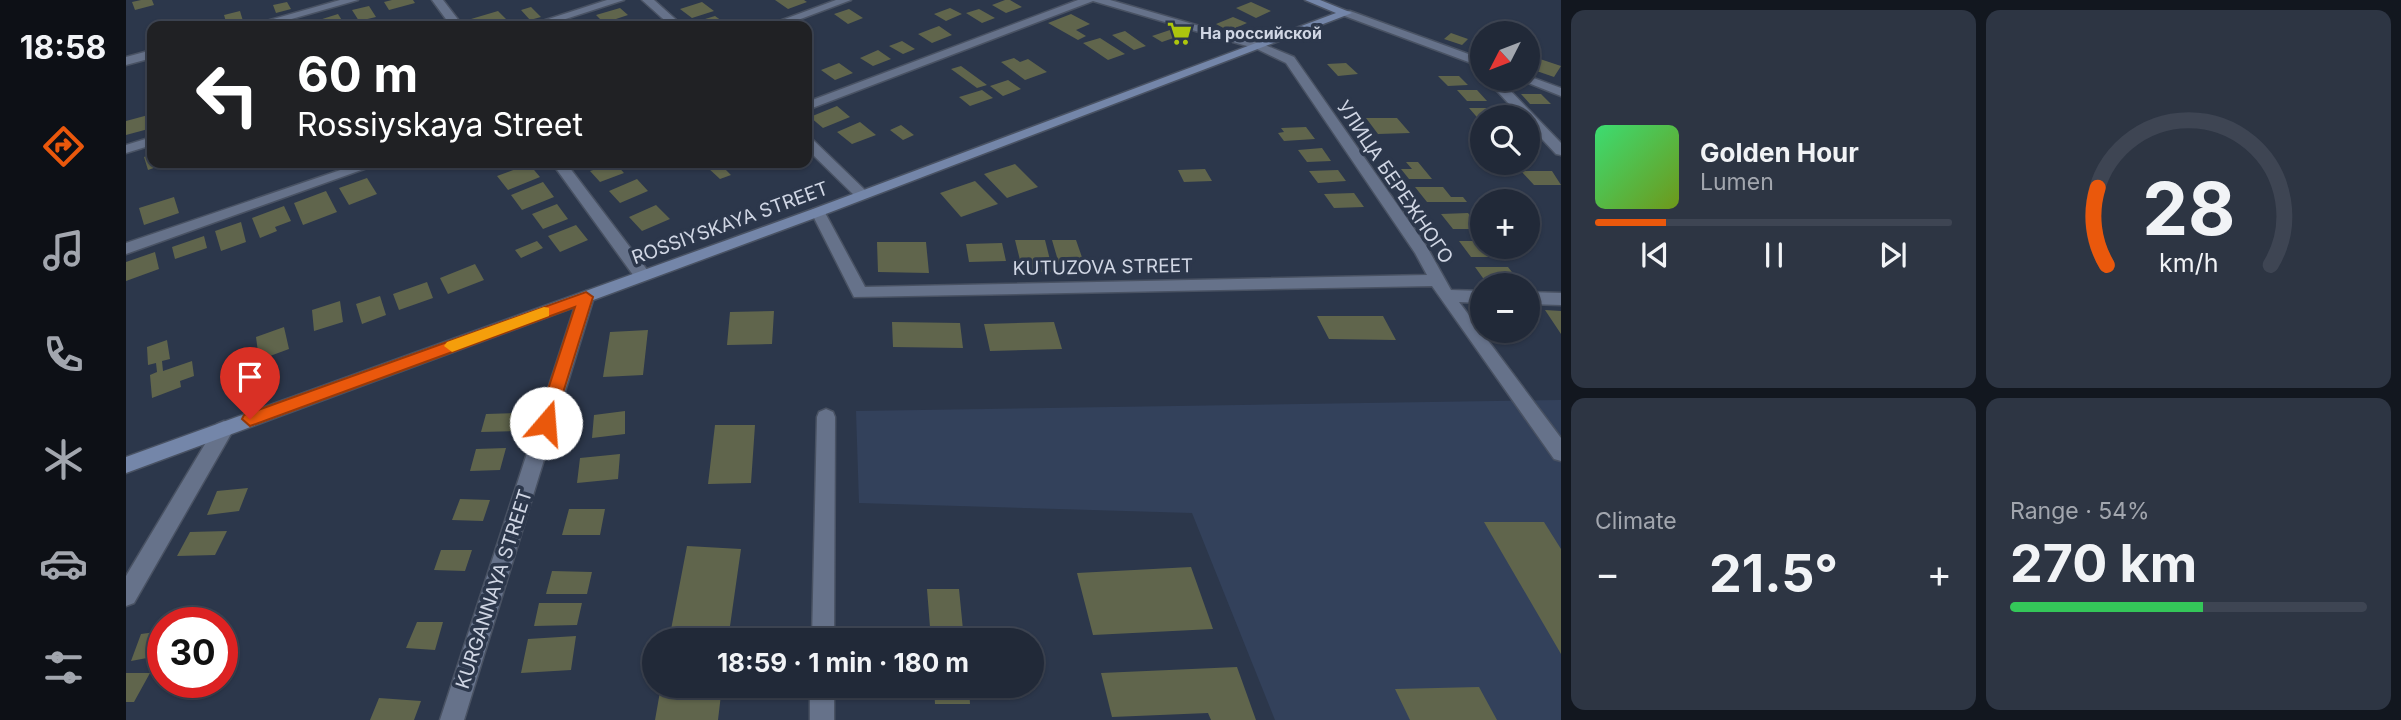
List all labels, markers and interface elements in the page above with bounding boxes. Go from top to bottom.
supermarket icon: На российской [1166,19,1194,47]
north arrow [1470,21,1540,91]
map controls [1470,21,1540,343]
place label: На российской [1200,23,1322,43]
text: 18:58 [20,28,106,67]
text: 60 m [297,45,418,104]
icon: left [182,49,273,140]
street label: УЛИЦА БЕРЕЖНОГО [1332,96,1458,268]
text: Rossiyskaya Street [297,105,583,144]
button: search [1470,105,1540,175]
icon: directions [39,122,88,171]
text: Golden Hour [1700,137,1859,168]
text: 28 [2142,165,2235,254]
text: Lumen [1700,168,1774,196]
street label: ROSSIYSKAYA STREET [629,177,831,269]
button: + [1470,189,1540,259]
icon: music [39,226,88,275]
icon: previous [1636,236,1674,274]
icon: pause [1755,236,1793,274]
icon: next [1874,236,1912,274]
text: km/h [2159,248,2218,278]
street label: KUTUZOVA STREET [1013,254,1193,280]
button: − [1470,273,1540,343]
icon: phone [39,330,88,379]
pin [220,347,280,419]
icon: arrive [231,358,269,396]
position arrow [509,386,583,460]
icon: climate [39,435,88,484]
street label: KURGANNAYA STREET [451,486,537,692]
text: Range · 54% [2010,497,2150,525]
text: Climate [1595,507,1677,535]
text: 270 km [2010,532,2197,595]
icon: car [39,539,88,588]
text: 21.5° [1709,542,1838,605]
text: − [1595,550,1620,596]
text: + [1927,550,1952,596]
speed limit sign: 30 [147,607,238,698]
icon: filters [39,643,88,692]
text: 18:59 · 1 min · 180 m [717,647,969,678]

